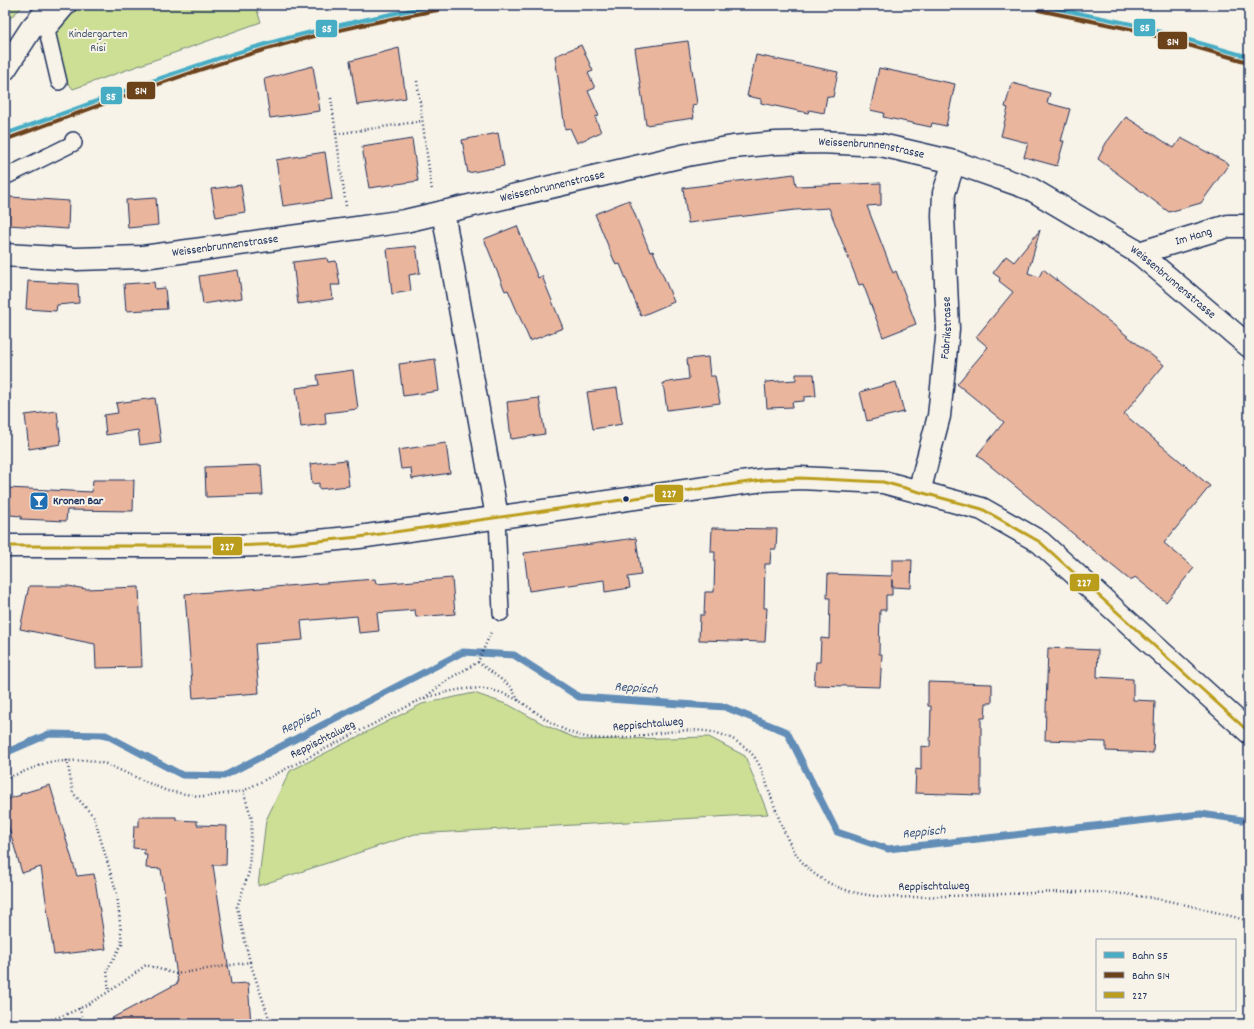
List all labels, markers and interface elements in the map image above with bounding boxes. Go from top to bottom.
line badge: S5 [1133,18,1156,37]
line badge: S5 [315,19,338,38]
text: S5 [1140,21,1150,37]
text: S5 [322,22,332,38]
park label: Kindergarten Risi [68,26,128,57]
line badge: S14 [1157,31,1188,50]
text: S14 [1167,35,1179,51]
line badge: S14 [126,81,156,100]
text: S14 [135,84,147,100]
line badge: S5 [100,86,123,105]
text: S5 [106,90,116,106]
street label: Weissenbrunnenstrasse [818,133,926,163]
street label: Weissenbrunnenstrasse [498,166,606,207]
street label: Im Hang [1173,223,1214,250]
street label: Weissenbrunnenstrasse [171,230,279,261]
street label: Weissenbrunnenstrasse [1127,241,1220,323]
street label: Fabrikstrasse [936,296,957,360]
line badge: 227 [654,484,684,503]
text: 227 [662,487,677,503]
bar icon: Kronen Bar [28,490,50,512]
place label: Kronen Bar [53,493,104,510]
unlabelled marker [621,494,631,504]
line badge: 227 [212,536,243,556]
text: 227 [220,540,235,556]
line badge: 227 [1069,573,1100,592]
text: 227 [1077,576,1092,592]
water label: Reppisch [614,678,659,700]
water label: Reppisch [277,703,325,740]
street label: Reppischtalweg [612,713,684,737]
street label: Reppischtalweg [288,716,358,764]
water label: Reppisch [902,821,947,845]
street label: Reppischtalweg [898,878,970,896]
legend [1096,939,1236,1011]
text: Bahn S5 [1132,948,1168,965]
text: Bahn S14 [1132,968,1170,985]
text: 227 [1132,988,1147,1005]

